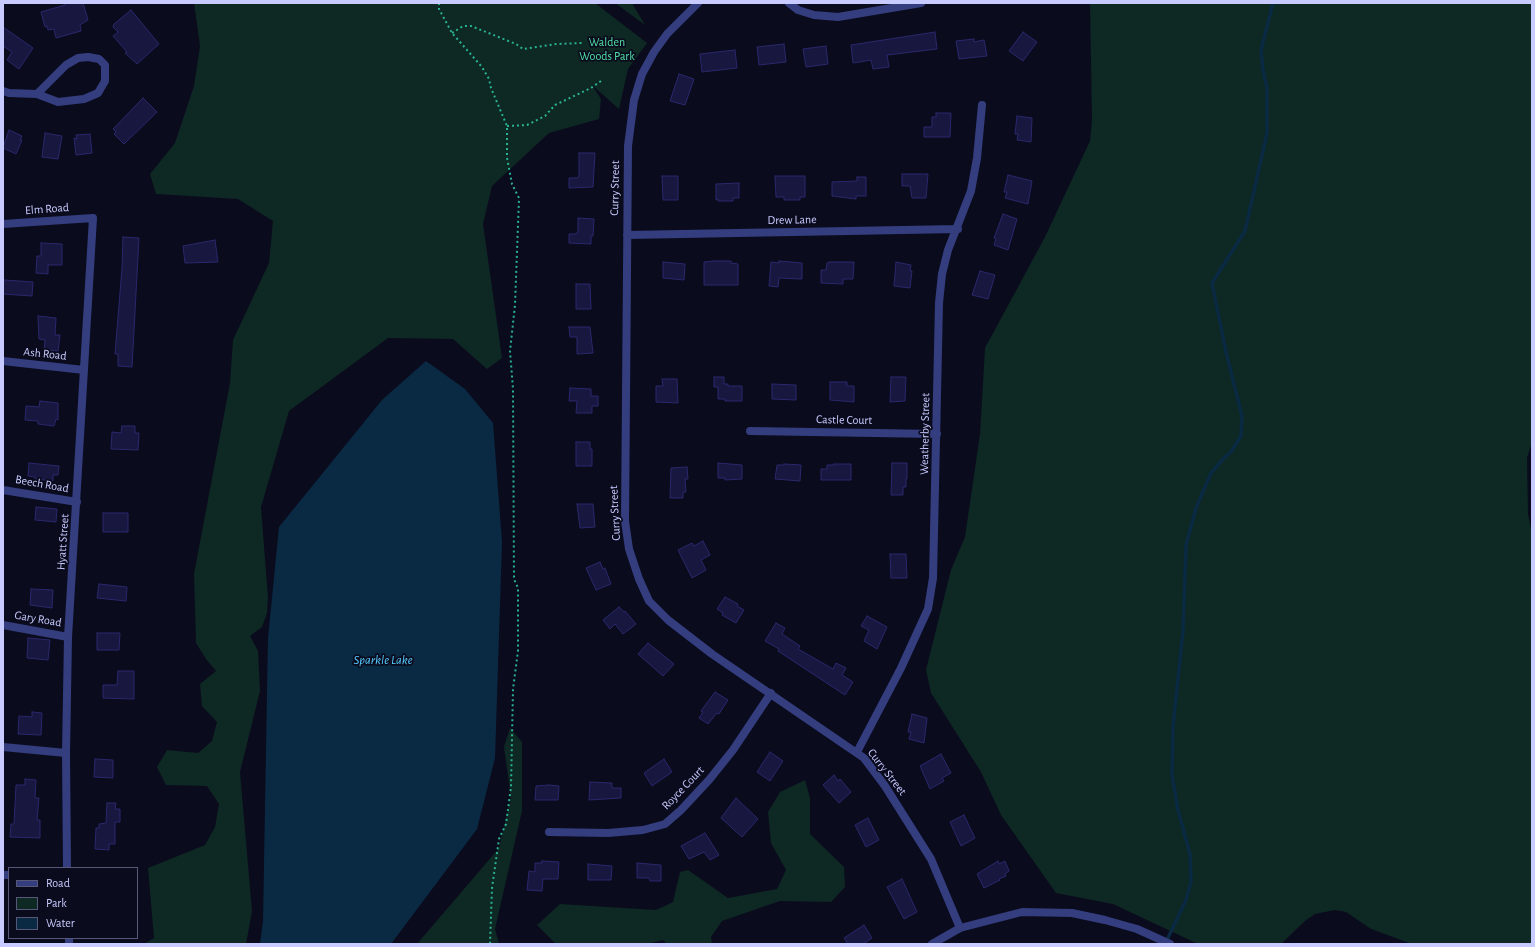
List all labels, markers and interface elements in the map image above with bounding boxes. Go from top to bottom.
park label: Walden Woods Park [579,35,635,63]
street label: Curry Street [607,160,623,216]
street label: Elm Road [24,200,70,218]
street label: Drew Lane [767,212,817,228]
street label: Ash Road [23,345,67,363]
street label: Weatherby Street [917,393,933,475]
street label: Castle Court [816,412,872,428]
street label: Beech Road [14,472,70,496]
street label: Curry Street [606,485,624,541]
street label: Hyatt Street [54,513,72,571]
street label: Gary Road [13,608,63,630]
water label: Sparkle Lake [353,652,413,668]
street label: Curry Street [864,746,910,798]
street label: Royce Court [659,763,707,813]
legend [8,867,138,939]
text: Road [46,877,70,889]
text: Park [46,897,67,909]
text: Water [46,917,75,929]

